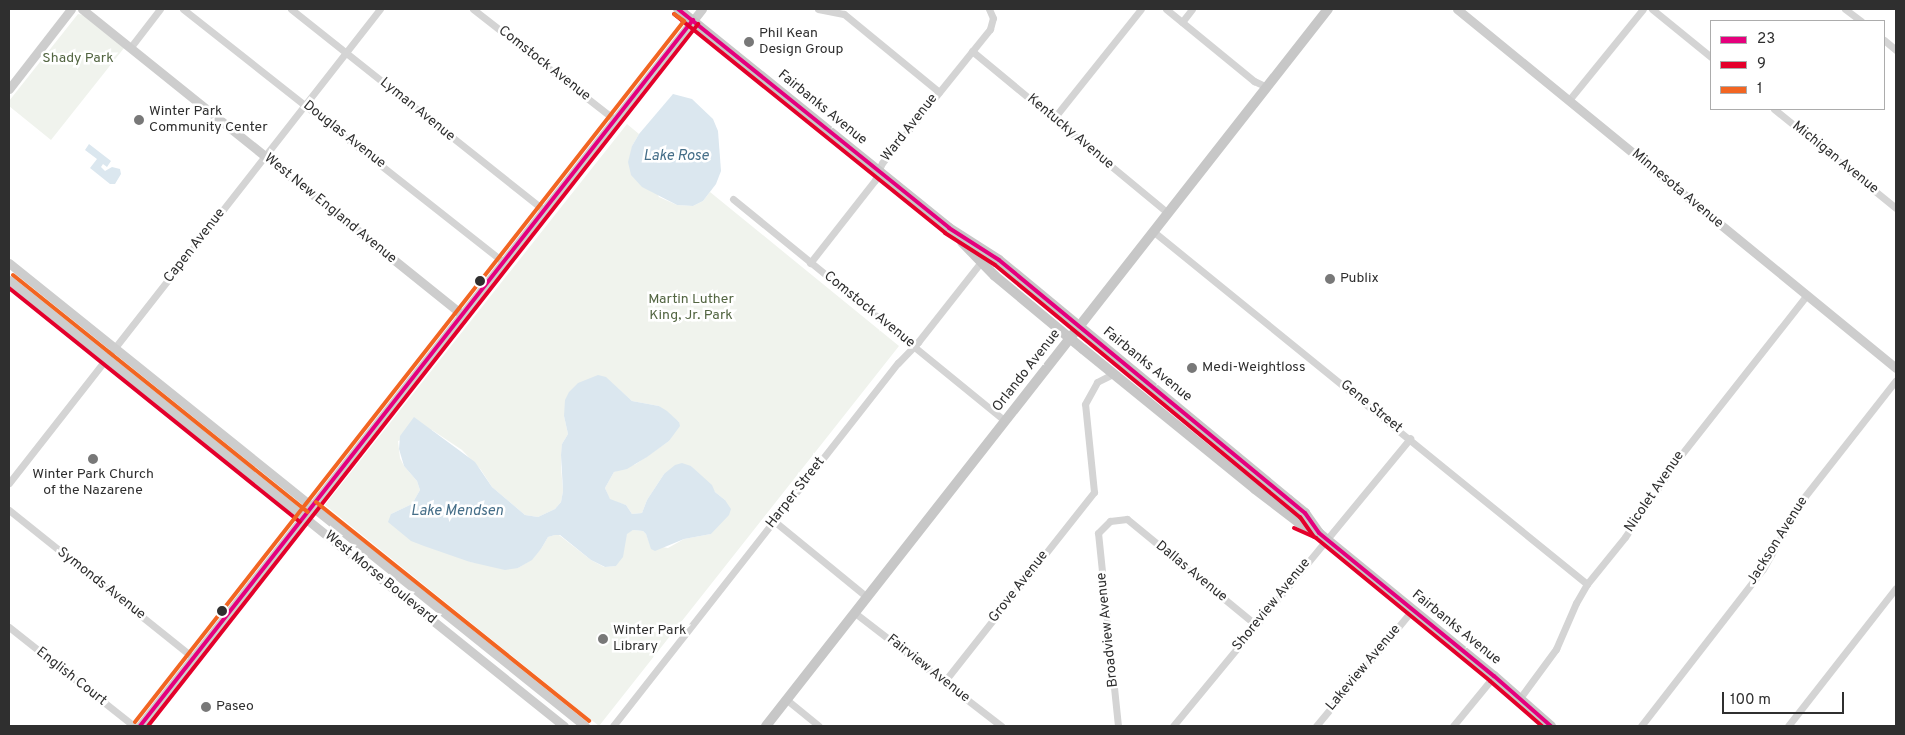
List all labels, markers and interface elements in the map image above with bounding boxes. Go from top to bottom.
legend [1710,20,1885,110]
street label: Comstock Avenue [494,23,594,105]
place label: Phil Kean Design Group [759,26,844,58]
text: 23 [1757,30,1775,49]
marker: Phil Kean Design Group [743,36,755,48]
park label: Shady Park [42,51,114,67]
text: 9 [1757,55,1766,74]
street label: Fairbanks Avenue [774,67,870,149]
street label: Lyman Avenue [376,74,458,146]
text: 1 [1757,80,1763,99]
street label: Ward Avenue [878,91,942,165]
street label: Kentucky Avenue [1023,91,1117,173]
street label: Douglas Avenue [299,97,389,173]
place label: Winter Park Community Center [149,104,268,136]
marker: Winter Park Community Center [133,114,145,126]
street label: Michigan Avenue [1788,118,1882,198]
street label: Minnesota Avenue [1628,146,1726,232]
water label: Lake Rose [643,148,709,166]
street label: West New England Avenue [260,150,400,268]
street label: Capen Avenue [161,205,229,287]
street label: Comstock Avenue [820,268,918,352]
place label: Publix [1340,271,1379,287]
marker: Publix [1324,273,1336,285]
unlabelled marker [475,276,485,286]
park label: Martin Luther King, Jr. Park [648,292,734,324]
street label: Fairbanks Avenue [1099,324,1195,406]
street label: Orlando Avenue [989,326,1065,416]
place label: Medi-Weightloss [1202,360,1305,376]
marker: Medi-Weightloss [1186,362,1198,374]
street label: Gene Street [1337,377,1405,437]
street label: Nicolet Avenue [1622,448,1688,536]
marker: Winter Park Church of the Nazarene [87,453,99,465]
street label: Harper Street [763,454,829,532]
place label: Winter Park Church of the Nazarene [32,467,154,500]
street label: Jackson Avenue [1744,494,1812,588]
water label: Lake Mendsen [411,503,503,521]
street label: West Morse Boulevard [321,528,439,628]
street label: Dallas Avenue [1152,538,1230,606]
street label: Symonds Avenue [53,544,149,624]
street label: Grove Avenue [986,547,1052,627]
street label: Shoreview Avenue [1229,555,1315,655]
street label: Broadview Avenue [1094,571,1122,689]
street label: Fairbanks Avenue [1408,587,1504,669]
unlabelled marker [217,606,227,616]
street label: Lakeview Avenue [1323,621,1405,715]
place label: Winter Park Library [613,623,686,656]
street label: Fairview Avenue [883,631,973,707]
marker: Winter Park Library [597,633,609,645]
street label: English Court [32,644,110,710]
scale bar [1725,682,1848,714]
text: 100 m [1730,691,1771,710]
place label: Paseo [216,699,254,715]
marker: Paseo [200,701,212,713]

